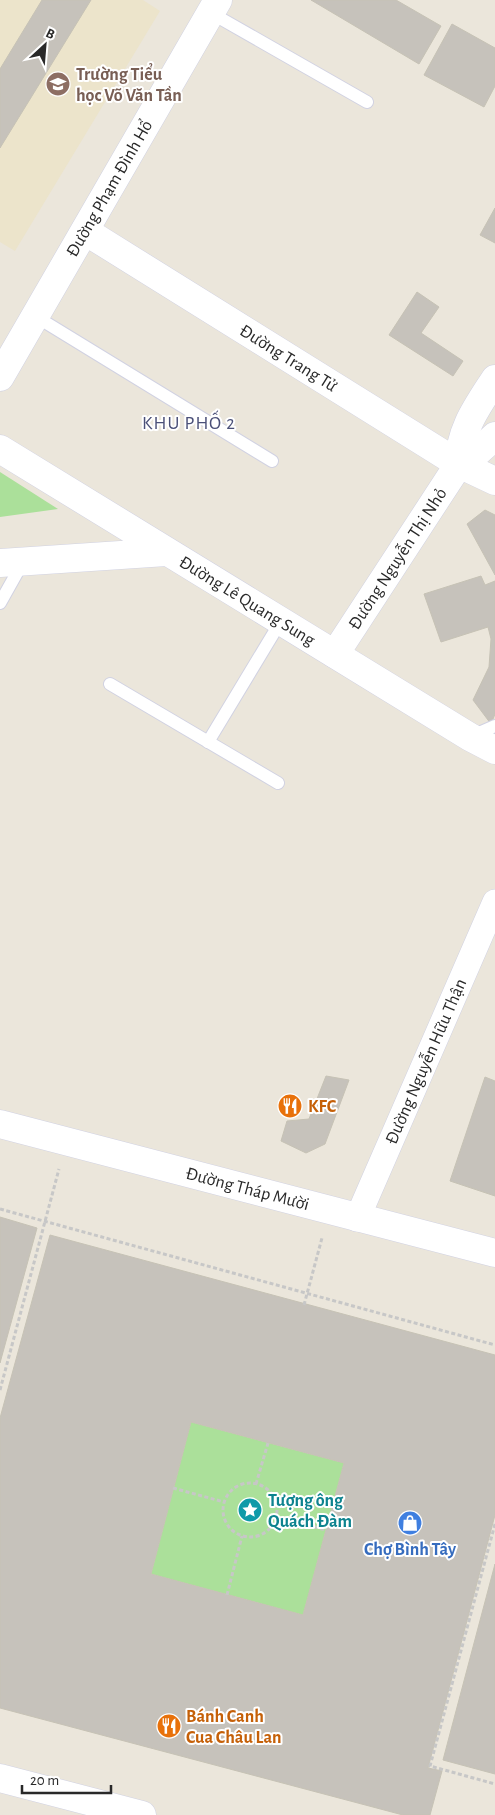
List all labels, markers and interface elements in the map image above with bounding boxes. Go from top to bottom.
north arrow [20,20,70,70]
text: B [44,26,57,42]
place label: Trường Tiểu học Võ Văn Tần [76,63,182,105]
school or university icon: Trường Tiểu học Võ Văn Tần [45,71,71,97]
street label: Đường Phạm Đình Hổ [63,116,157,260]
street label: Đường Trang Tử [236,322,340,396]
district label: KHU PHỐ 2 [142,410,236,433]
street label: Đường Nguyễn Thị Nhỏ [345,485,451,633]
street label: Đường Lê Quang Sung [176,553,318,650]
street label: Đường Nguyễn Hữu Thận [383,976,470,1147]
restaurant icon: KFC [277,1093,303,1119]
place label: KFC [308,1098,337,1116]
street label: Đường Tháp Mười [184,1165,311,1214]
place label: Tượng ông Quách Đàm [268,1492,352,1531]
place icon: Tượng ông Quách Đàm [237,1497,263,1523]
shop icon: Chợ Bình Tây [397,1510,423,1536]
place label: Chợ Bình Tây [364,1541,457,1559]
place label: Bánh Canh Cua Châu Lan [186,1708,281,1747]
restaurant icon: Bánh Canh Cua Châu Lan [156,1713,182,1739]
scale bar [22,1762,111,1794]
text: 20 m [30,1773,59,1788]

